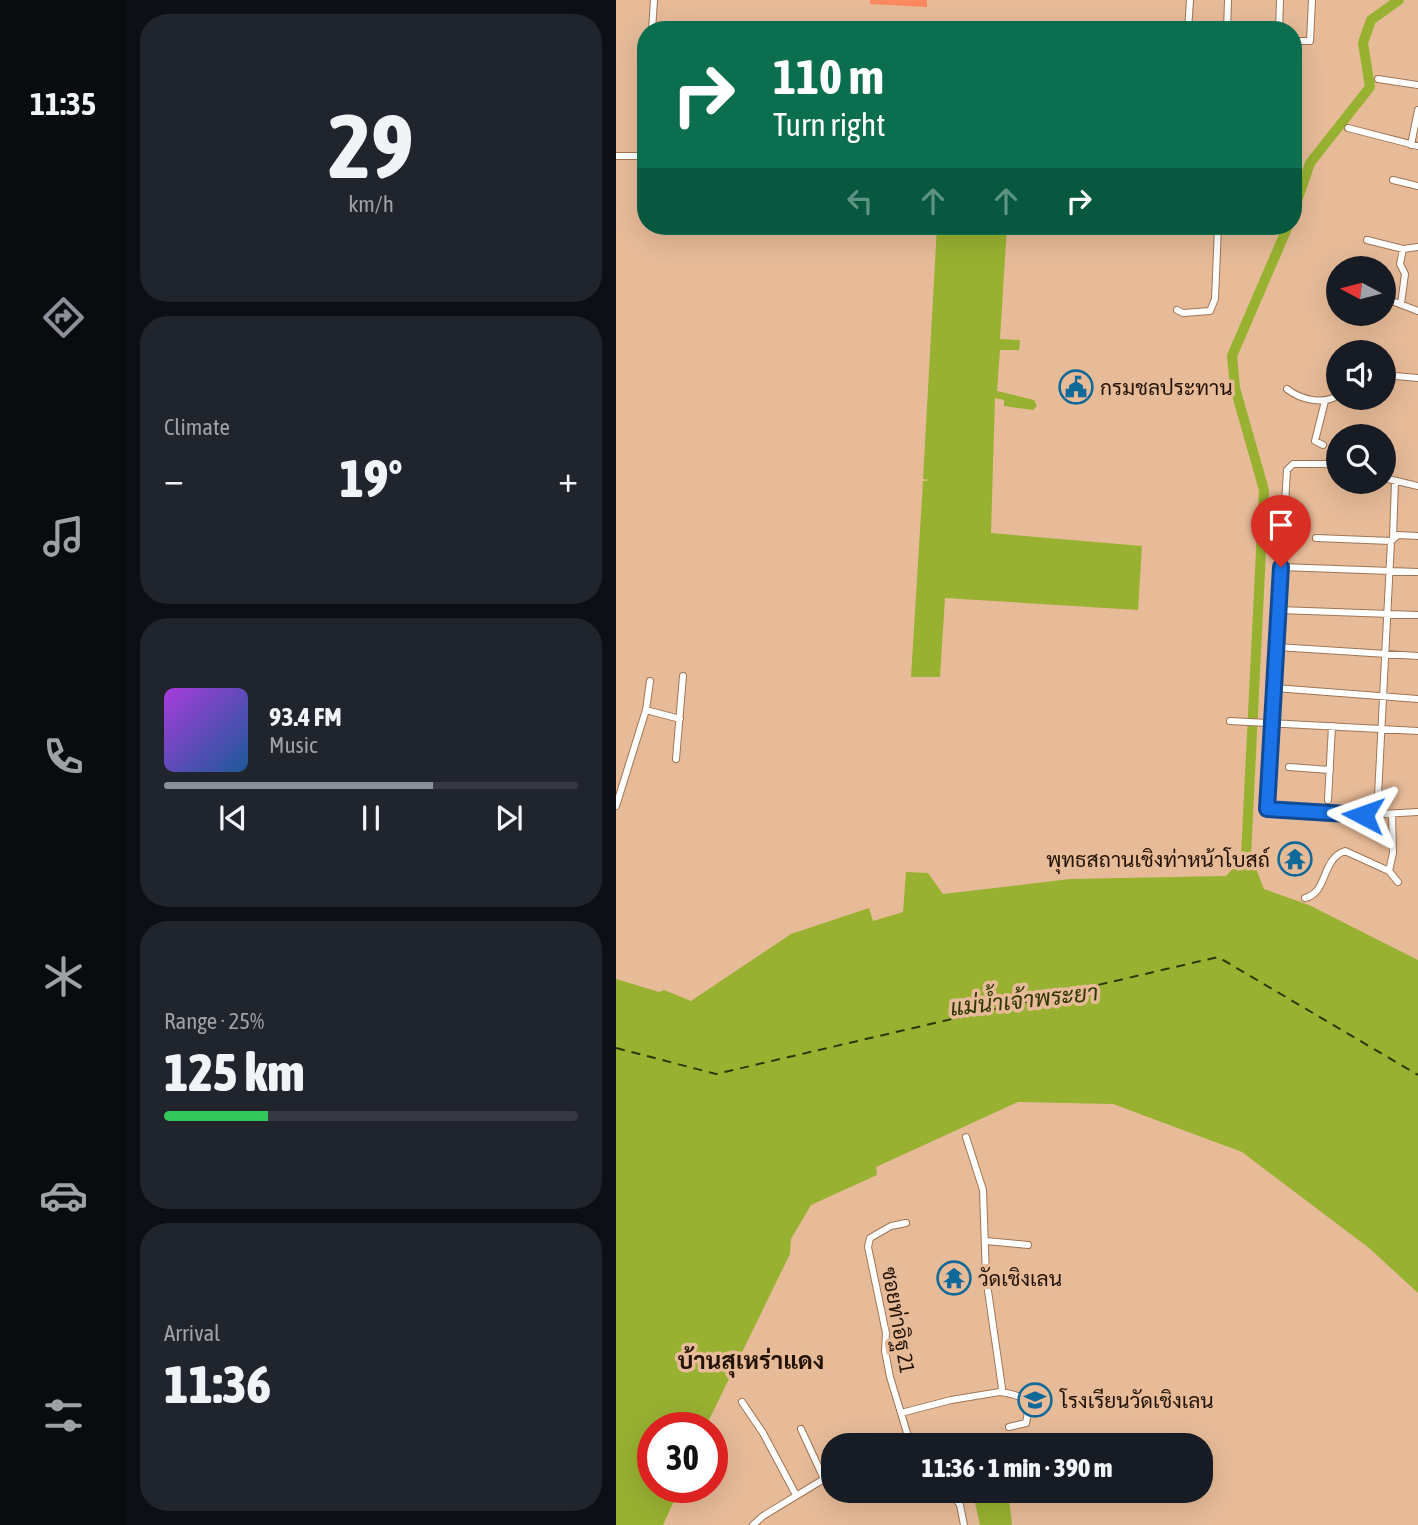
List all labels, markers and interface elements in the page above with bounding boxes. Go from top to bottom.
text: 110 m [773,48,884,104]
icon: right [658,49,749,140]
text: 11:35 [30,85,96,122]
text: 29 [328,93,414,197]
text: Turn right [773,106,886,143]
icon: left [841,182,879,220]
icon: ahead [914,182,952,220]
icon: ahead [987,182,1025,220]
icon: right [1060,182,1098,220]
text: km/h [348,191,394,217]
north arrow [1326,256,1396,326]
map controls [1326,256,1396,494]
icon: directions [39,293,88,342]
button: sound [1326,340,1396,410]
public building icon: กรมชลประทาน [1057,368,1095,406]
place label: กรมชลประทาน [1100,375,1233,399]
text: Climate [164,414,230,440]
button: search [1326,424,1396,494]
text: 19° [339,448,403,508]
text: − [164,457,184,500]
text: + [558,457,578,500]
pin [1251,495,1311,567]
icon: arrive [1262,506,1300,544]
icon: music [39,512,88,561]
text: 93.4 FM [269,702,342,732]
icon: phone [39,732,88,781]
text: Music [269,732,317,758]
position arrow [1326,778,1400,852]
icon: previous [214,799,252,837]
icon: pause [352,799,390,837]
icon: next [490,799,528,837]
temple icon: พุทธสถานเชิงท่าหน้าโบสถ์ [1276,840,1314,878]
place label: พุทธสถานเชิงท่าหน้าโบสถ์ [1046,846,1270,874]
icon: climate [39,952,88,1001]
water label: แม่น้ำเจ้าพระยา [948,972,1099,1021]
text: Range · 25% [164,1008,264,1034]
text: 125 km [164,1042,305,1102]
icon: car [39,1171,88,1220]
temple icon: วัดเชิงเลน [935,1259,973,1297]
street label: ซอยท่าอิฐ 21 [876,1265,920,1375]
place label: วัดเชิงเลน [978,1266,1062,1290]
text: Arrival [164,1320,220,1346]
district label: บ้านสุเหร่าแดง [678,1345,824,1378]
text: 11:36 [164,1354,271,1414]
school or university icon: โรงเรียนวัดเชิงเลน [1016,1381,1054,1419]
place label: โรงเรียนวัดเชิงเลน [1059,1388,1214,1412]
icon: filters [39,1391,88,1440]
speed limit sign: 30 [637,1412,728,1503]
text: 11:36 · 1 min · 390 m [922,1453,1112,1483]

